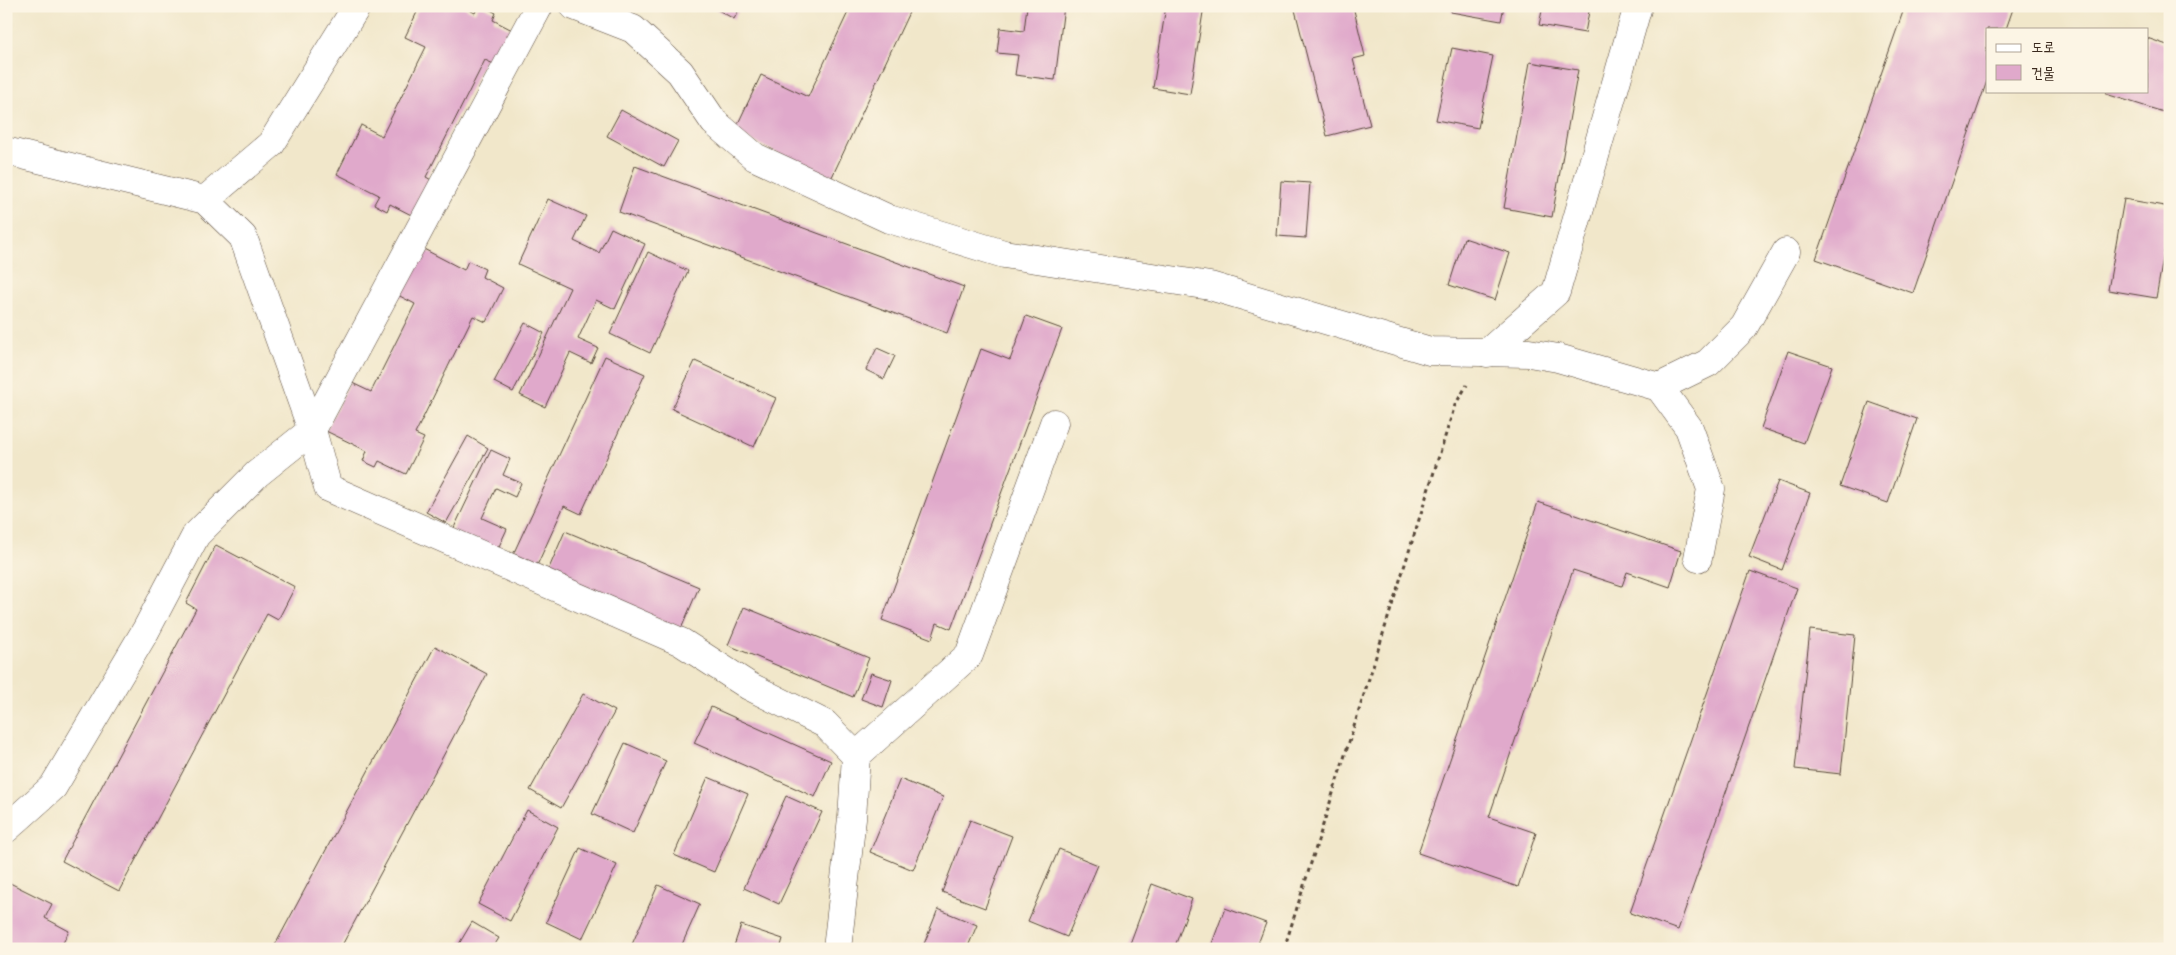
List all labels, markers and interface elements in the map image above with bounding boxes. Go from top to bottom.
legend [1986,28,2148,92]
text: 도로 [2031,37,2055,58]
text: 건물 [2031,63,2055,84]

